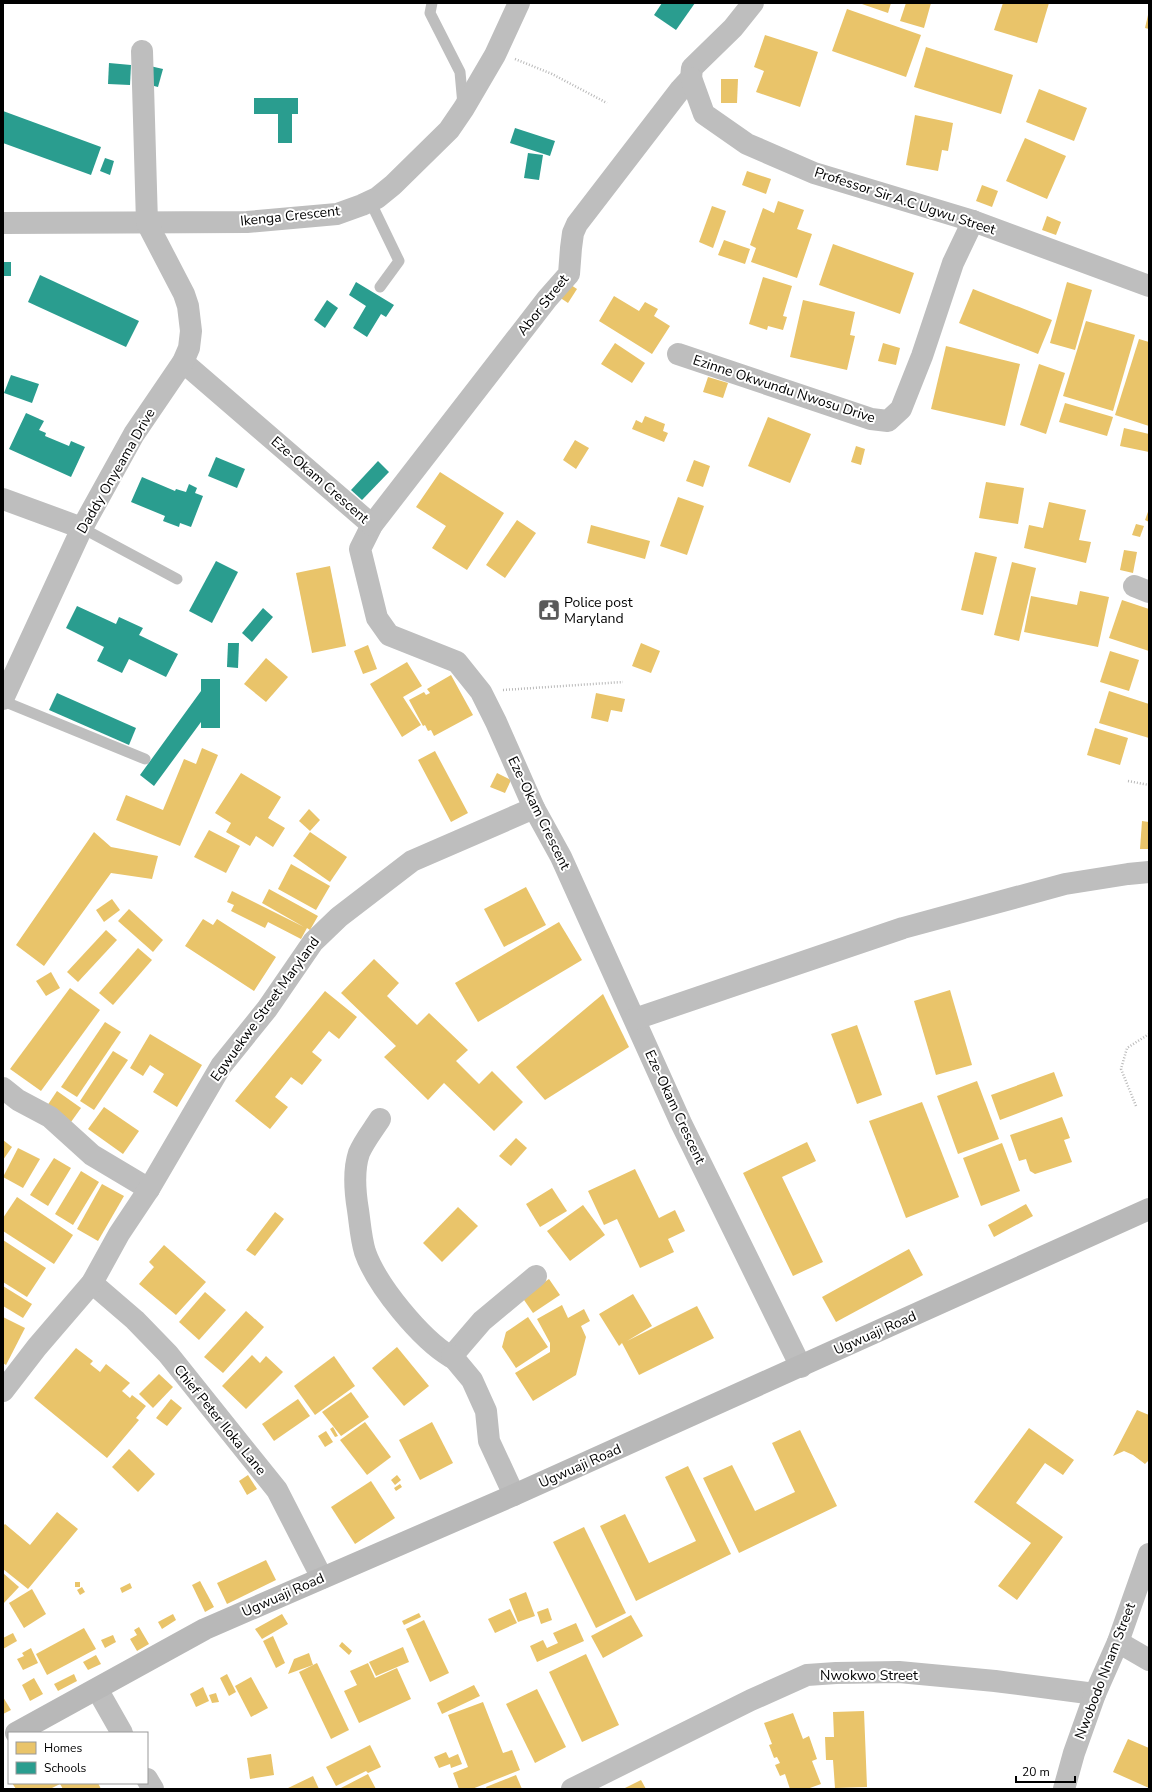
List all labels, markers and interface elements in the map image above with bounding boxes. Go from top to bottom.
street label: Professor Sir A.C Ugwu Street [812,163,998,239]
street label: Ikenga Crescent [239,201,341,231]
street label: Abor Street [513,270,573,340]
street label: Ezinne Okwundu Nwosu Drive [690,350,878,428]
street label: Daddy Onyeama Drive [72,405,160,537]
street label: Eze-Okam Crescent [267,432,373,528]
place label: Police post Maryland [564,593,633,628]
public building icon: Police post Maryland [536,597,562,623]
street label: Eze-Okam Crescent [503,753,575,873]
street label: Egwuekwe Street Maryland [206,933,324,1085]
street label: Eze-Okam Crescent [640,1047,710,1167]
street label: Ugwuaji Road [831,1306,919,1360]
street label: Chief Peter Iloka Lane [170,1361,270,1479]
street label: Ugwuaji Road [536,1439,624,1493]
street label: Ugwuaji Road [239,1568,327,1622]
street label: Nwobodo Nnam Street [1070,1600,1140,1742]
street label: Nwokwo Street [820,1666,918,1685]
legend [8,1732,148,1784]
text: Homes [44,1740,82,1756]
scale bar [1016,1758,1075,1784]
text: Schools [44,1760,87,1776]
text: 20 m [1022,1764,1050,1780]

